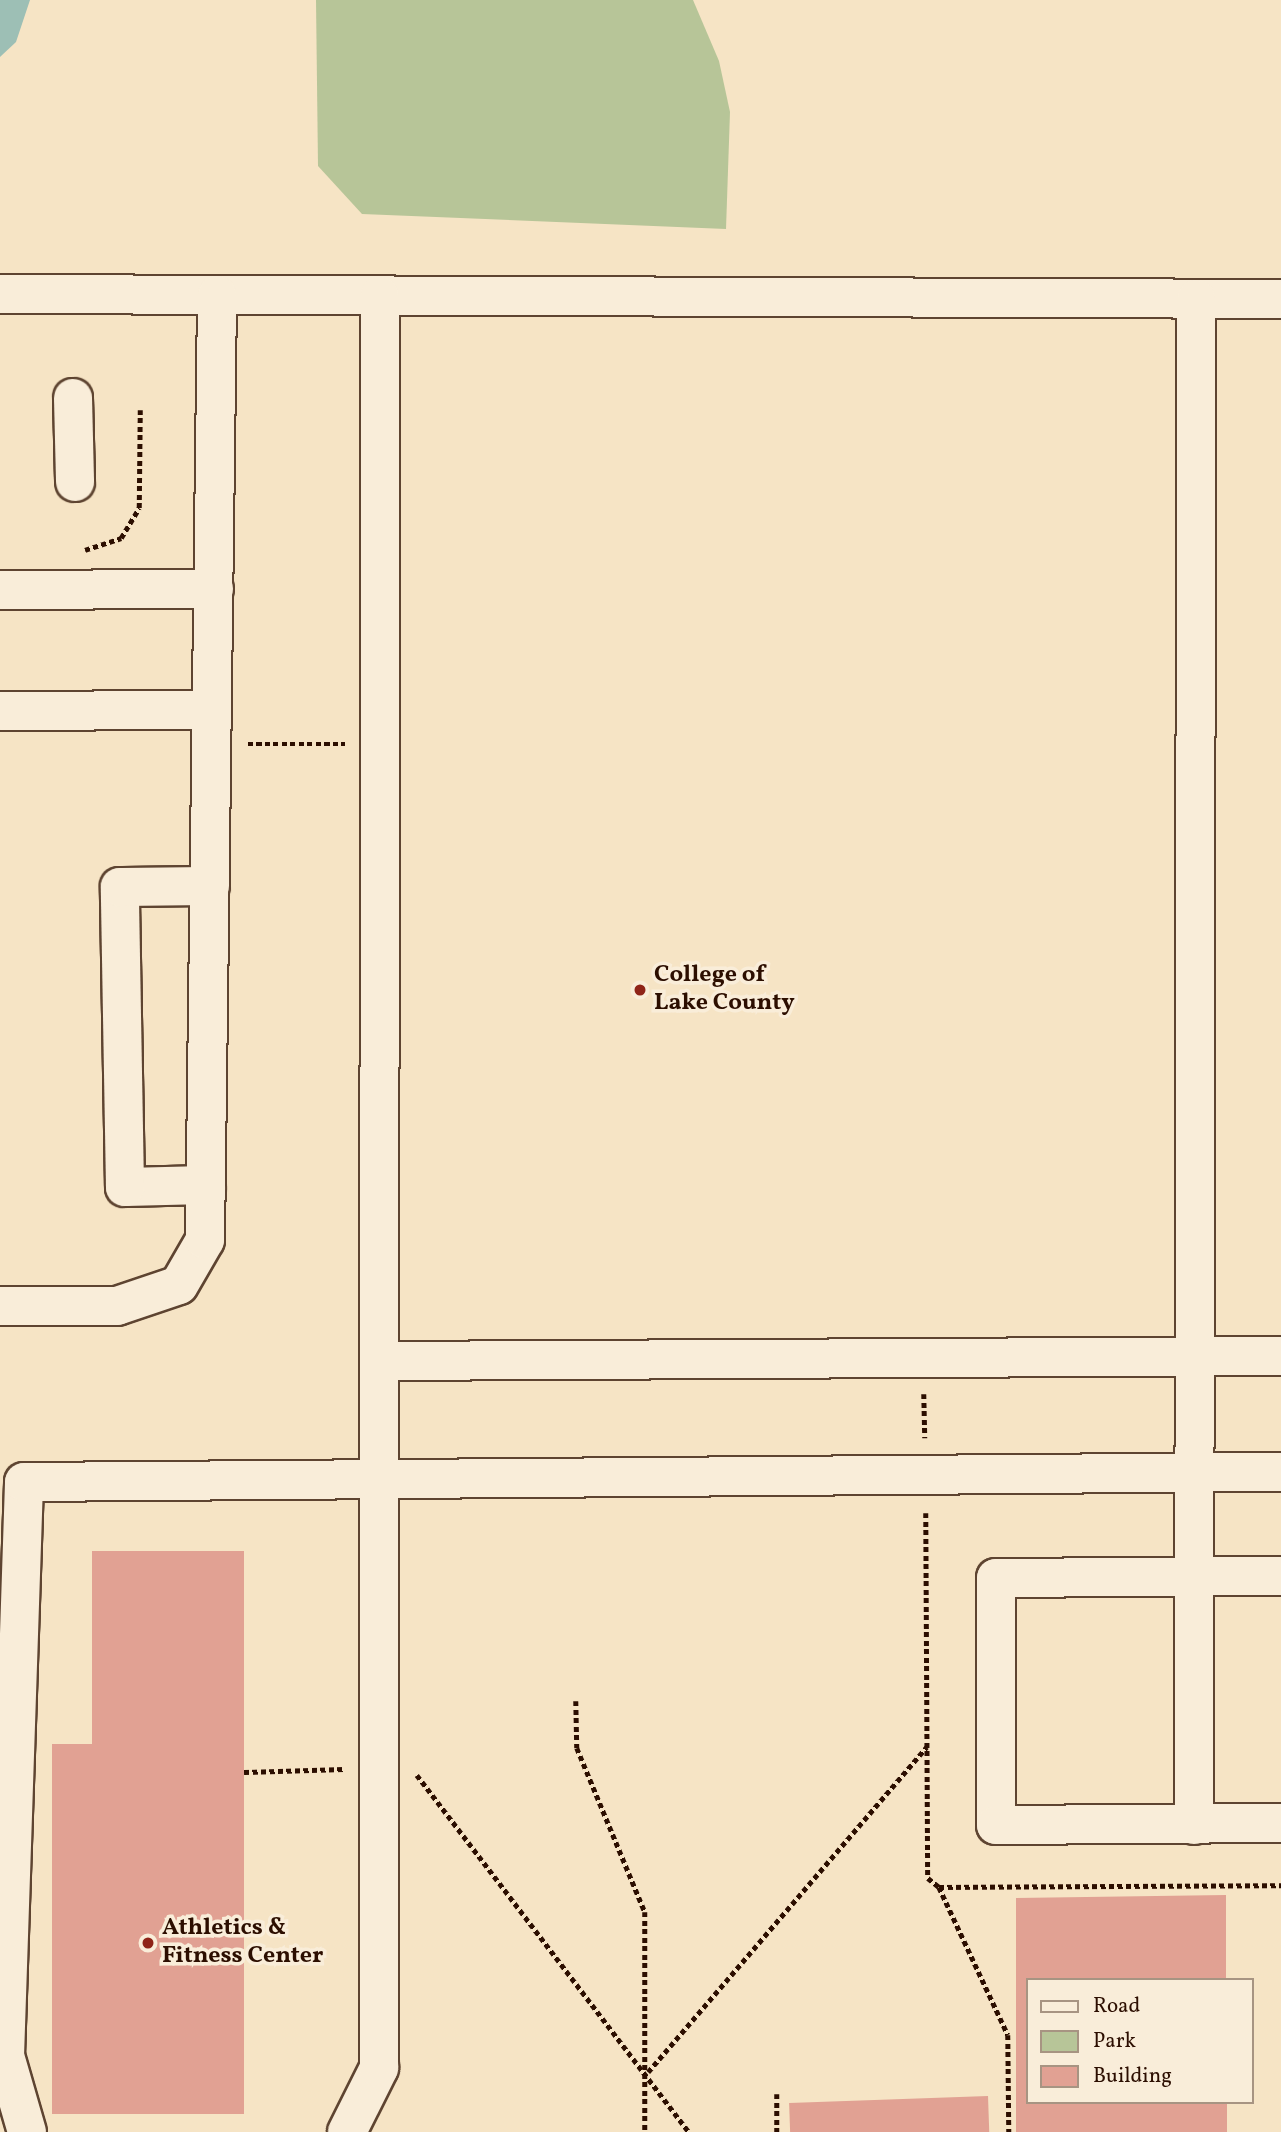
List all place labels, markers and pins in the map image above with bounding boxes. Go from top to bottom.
place label: College of Lake County [654,962,795,1018]
marker: College of Lake County [632,982,648,998]
place label: Athletics & Fitness Center [162,1915,323,1971]
marker: Athletics & Fitness Center [140,1935,156,1951]

